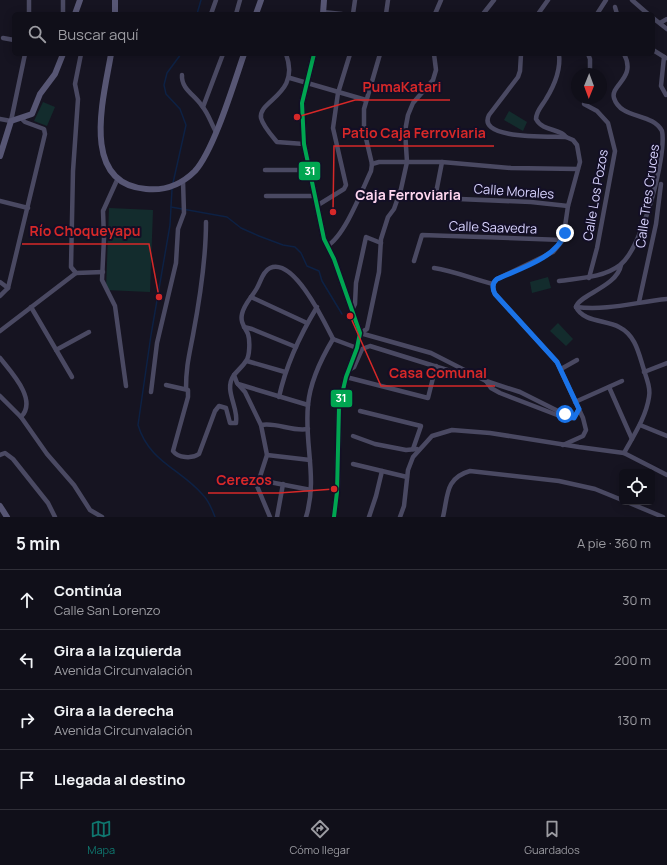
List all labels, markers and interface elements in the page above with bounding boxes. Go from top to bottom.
search box [12,12,655,56]
icon: search [26,23,48,45]
text: Buscar aquí [58,24,139,45]
north arrow [571,68,607,104]
callout: PumaKatari [355,74,450,100]
text: PumaKatari [362,77,442,96]
callout: Patio Caja Ferroviaria [334,120,494,146]
text: Patio Caja Ferroviaria [342,123,486,142]
street label: Calle Tres Cruces [631,143,663,249]
street label: Calle Los Pozos [578,148,612,242]
line badge: 31 [298,161,321,181]
text: 31 [304,163,316,178]
street label: Calle Morales [473,179,555,203]
district label: Caja Ferroviaria [355,185,461,204]
street label: Calle Saavedra [449,216,537,238]
callout: Río Choqueyapu [22,218,149,244]
text: Río Choqueyapu [29,221,141,240]
route end [556,224,574,242]
callout: Casa Comunal [381,360,495,386]
text: Casa Comunal [389,363,487,382]
line badge: 31 [330,389,353,408]
text: 31 [335,390,347,405]
route start [556,405,574,423]
callout: Cerezos [208,467,279,493]
map controls [619,469,655,505]
button: locate [619,469,655,505]
text: Cerezos [216,470,272,489]
text: 5 min [16,532,60,555]
text: A pie · 360 m [577,534,651,552]
text: Continúa [54,580,122,601]
icon: ahead [16,589,38,611]
text: 30 m [622,591,651,609]
text: Calle San Lorenzo [54,601,160,619]
text: Gira a la izquierda [54,640,181,661]
icon: left [16,649,38,671]
text: 200 m [614,651,651,669]
text: Avenida Circunvalación [54,661,192,679]
text: Gira a la derecha [54,700,174,721]
icon: right [16,709,38,731]
text: 130 m [617,711,651,729]
text: Avenida Circunvalación [54,721,192,739]
icon: arrive [16,769,38,791]
text: Llegada al destino [54,769,186,790]
tab: Mapa [87,818,115,857]
tab: Cómo llegar [289,818,350,857]
tab: Guardados [524,818,580,857]

